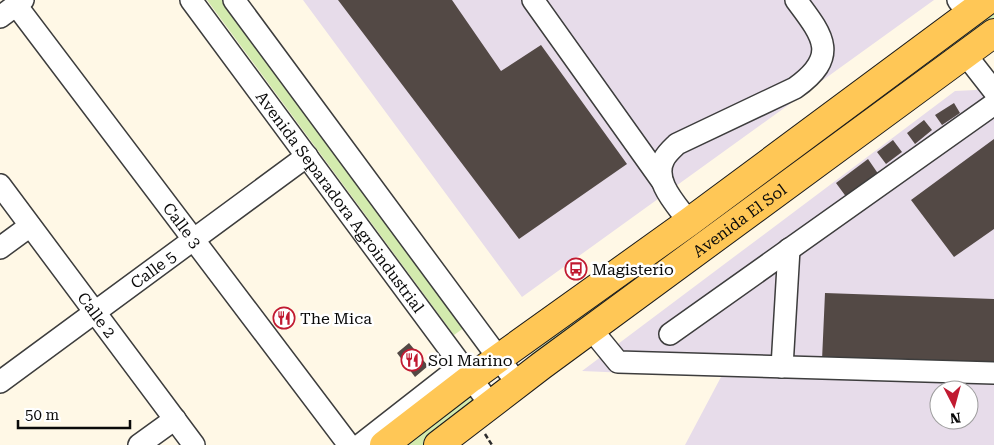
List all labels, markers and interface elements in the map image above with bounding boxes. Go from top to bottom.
street label: Avenida Separadora Agroindustrial [252,88,428,316]
street label: Avenida El Sol [689,180,790,261]
street label: Calle 3 [159,199,205,252]
street label: Calle 5 [127,247,180,293]
bus stop icon: Magisterio [564,257,588,281]
place label: Magisterio [592,260,674,279]
street label: Calle 2 [73,289,120,342]
restaurant icon: The Mica [272,306,296,330]
place label: The Mica [300,309,372,328]
restaurant icon: Sol Marino [400,348,424,372]
place label: Sol Marino [428,351,513,370]
north arrow [929,380,979,430]
scale bar [18,398,130,430]
text: 50 m [25,406,60,424]
text: N [949,409,962,426]

